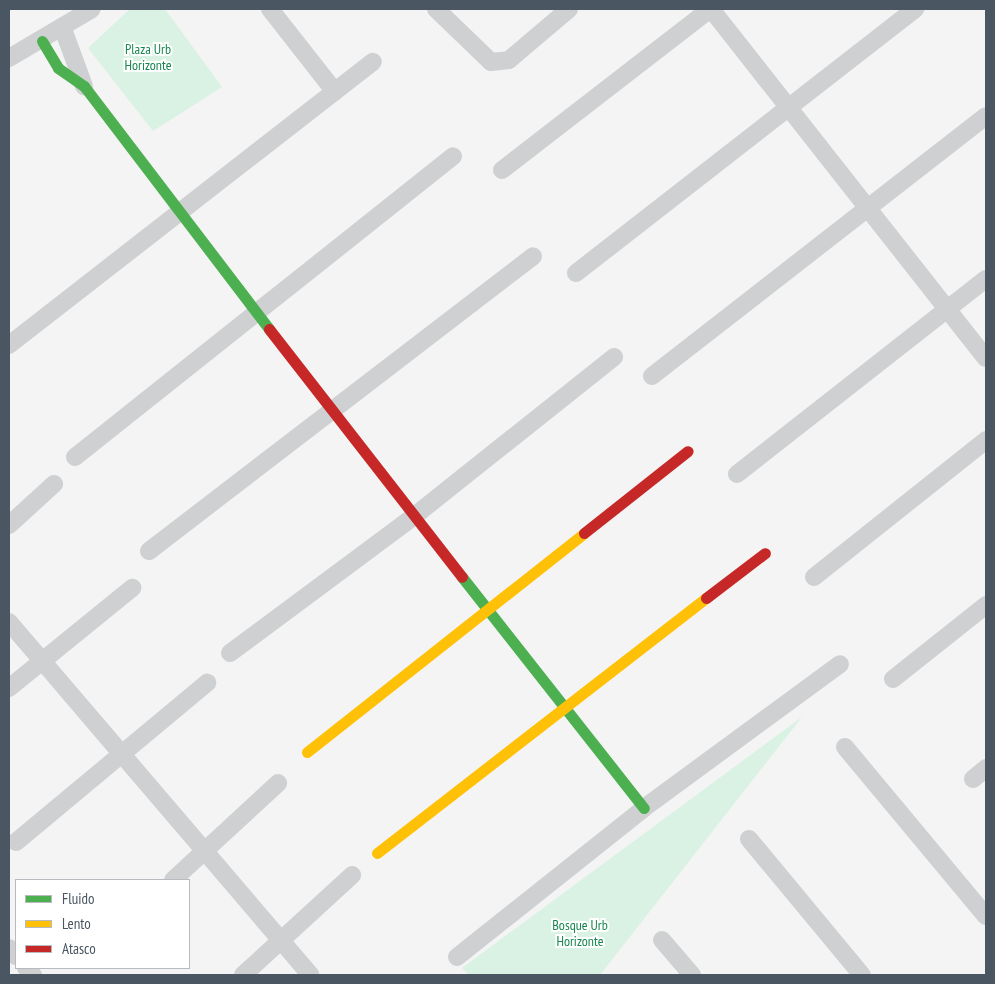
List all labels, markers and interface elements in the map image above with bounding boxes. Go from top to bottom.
park label: Plaza Urb Horizonte [124,41,172,74]
legend [15,879,190,969]
text: Fluido [62,889,94,908]
text: Lento [62,914,91,933]
park label: Bosque Urb Horizonte [552,917,608,950]
text: Atasco [62,939,96,958]

